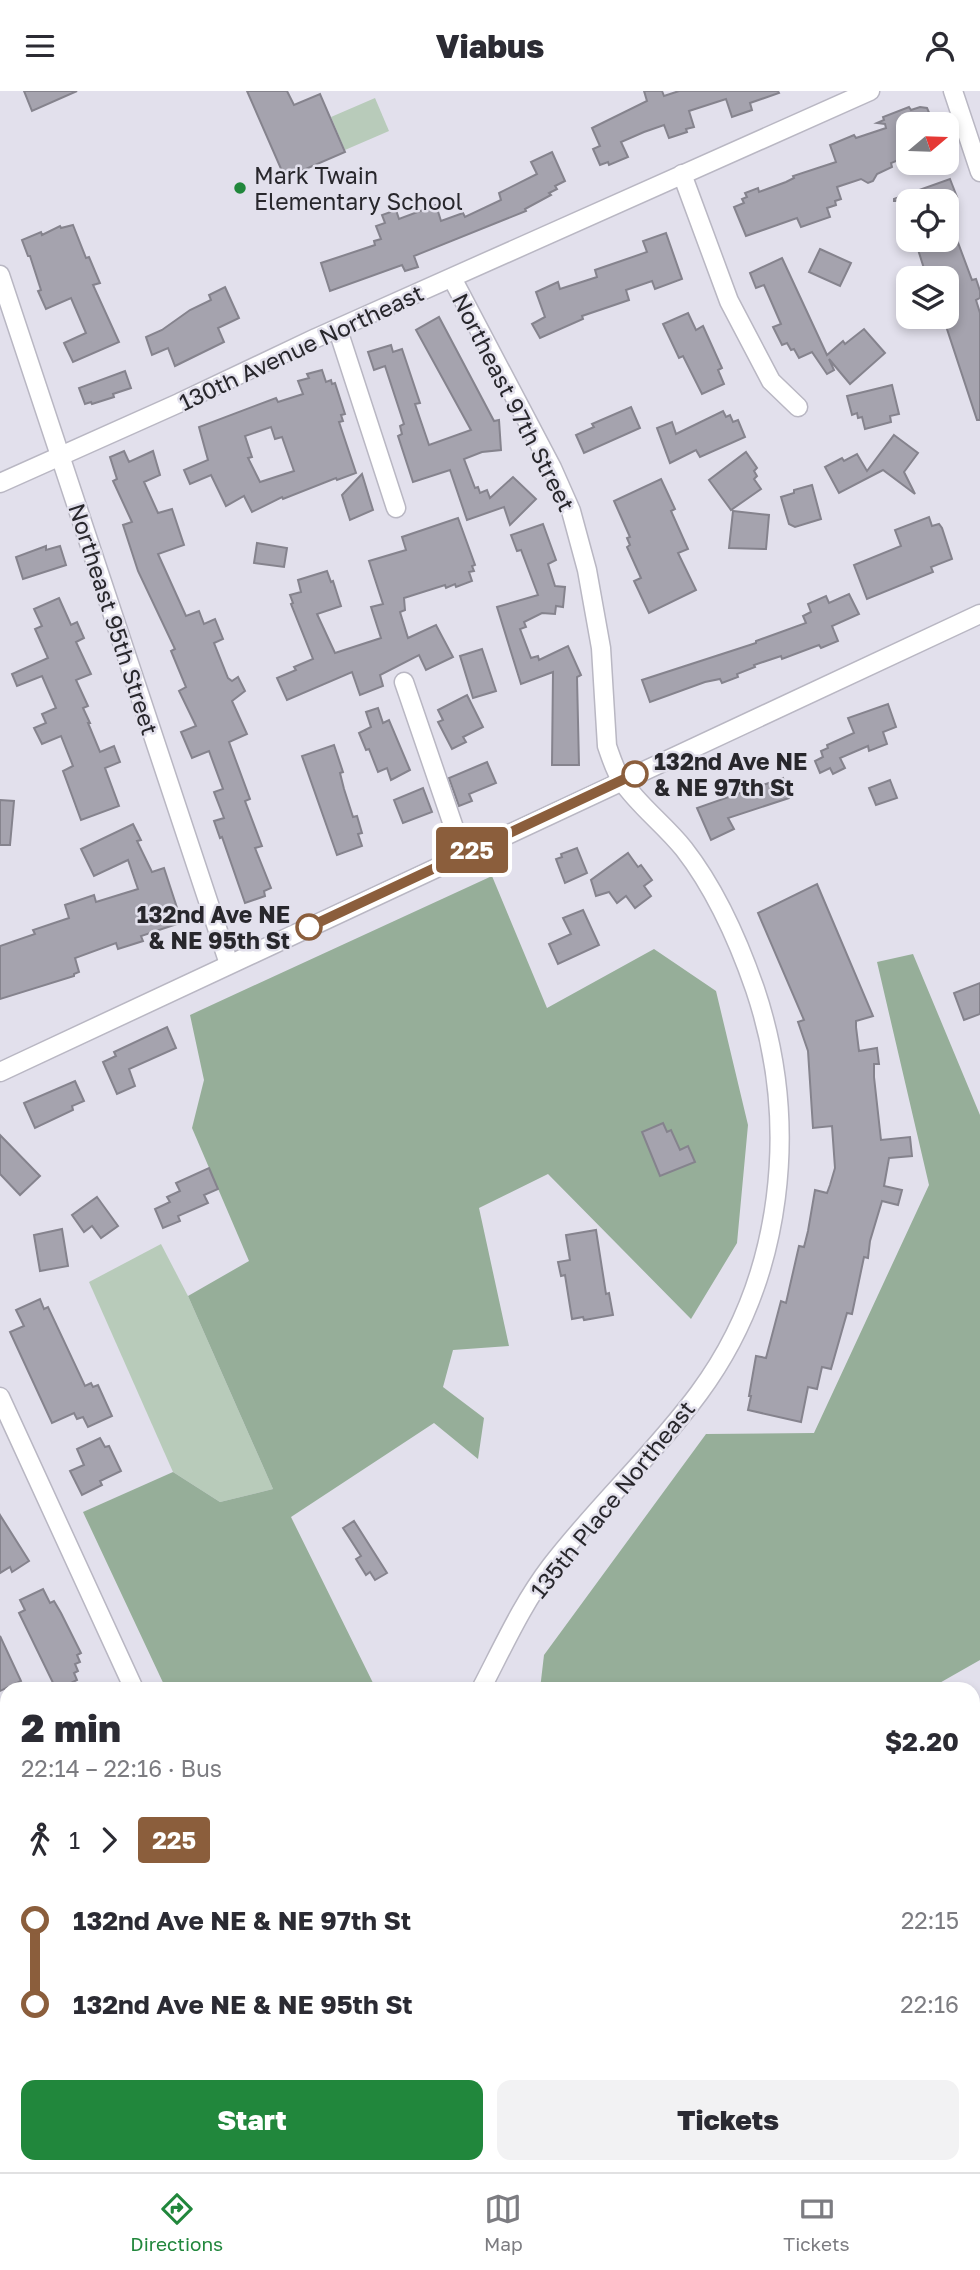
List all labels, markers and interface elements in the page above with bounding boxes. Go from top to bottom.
icon: menu [21,27,59,65]
text: Viabus [436,27,544,65]
icon: person [921,27,959,65]
north arrow [896,112,959,175]
map controls [896,112,959,329]
place label: Mark Twain Elementary School [254,161,463,215]
marker: Mark Twain Elementary School [232,180,248,196]
button: locate [896,189,959,252]
button: layers [896,266,959,329]
street label: 130th Avenue Northeast [174,278,428,416]
street label: Northeast 97th Street [447,288,581,516]
street label: Northeast 95th Street [63,500,165,738]
place label: 132nd Ave NE & NE 97th St [654,747,807,801]
marker: 132nd Ave NE & NE 97th St [622,761,648,787]
line badge: 225 [432,827,512,873]
text: 225 [450,835,494,864]
place label: 132nd Ave NE & NE 95th St [137,900,290,954]
marker: 132nd Ave NE & NE 95th St [296,914,322,940]
street label: 135th Place Northeast [524,1395,700,1603]
text: 2 min [21,1705,121,1750]
text: $2.20 [885,1726,959,1757]
text: 22:14 – 22:16 · Bus [21,1754,222,1782]
icon: walk [21,1821,59,1859]
icon: forward [90,1821,128,1859]
text: 225 [152,1825,196,1854]
text: 1 [69,1826,80,1854]
text: 132nd Ave NE & NE 97th St [73,1905,411,1936]
text: 22:15 [901,1906,959,1934]
text: 132nd Ave NE & NE 95th St [73,1989,413,2020]
text: 22:16 [900,1990,959,2018]
button: Start [21,2080,483,2160]
button: Tickets [497,2080,959,2160]
tab: Directions [130,2190,223,2255]
tab: Map [484,2190,523,2255]
tab: Tickets [783,2190,850,2255]

